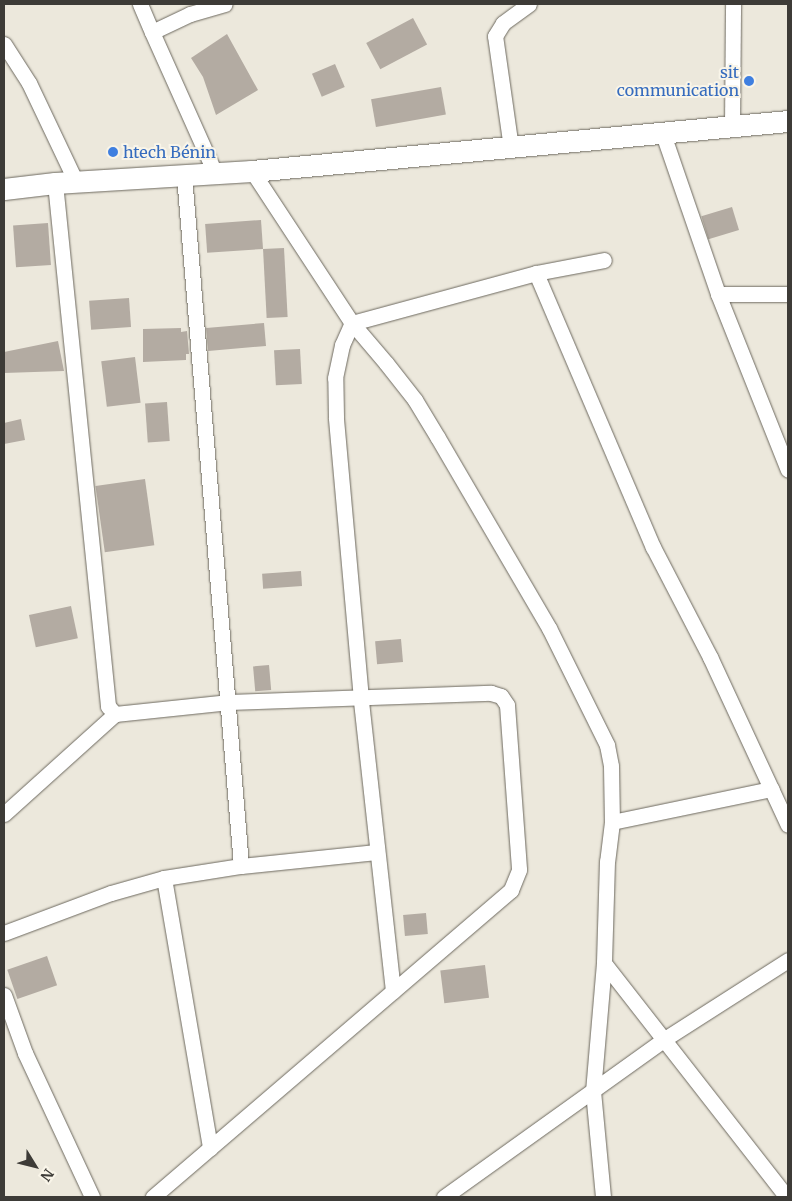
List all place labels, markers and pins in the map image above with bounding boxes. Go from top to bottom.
place label: sit communication [617,62,739,100]
marker: sit communication [743,75,755,87]
place label: htech Bénin [123,142,216,162]
marker: htech Bénin [107,146,119,158]

